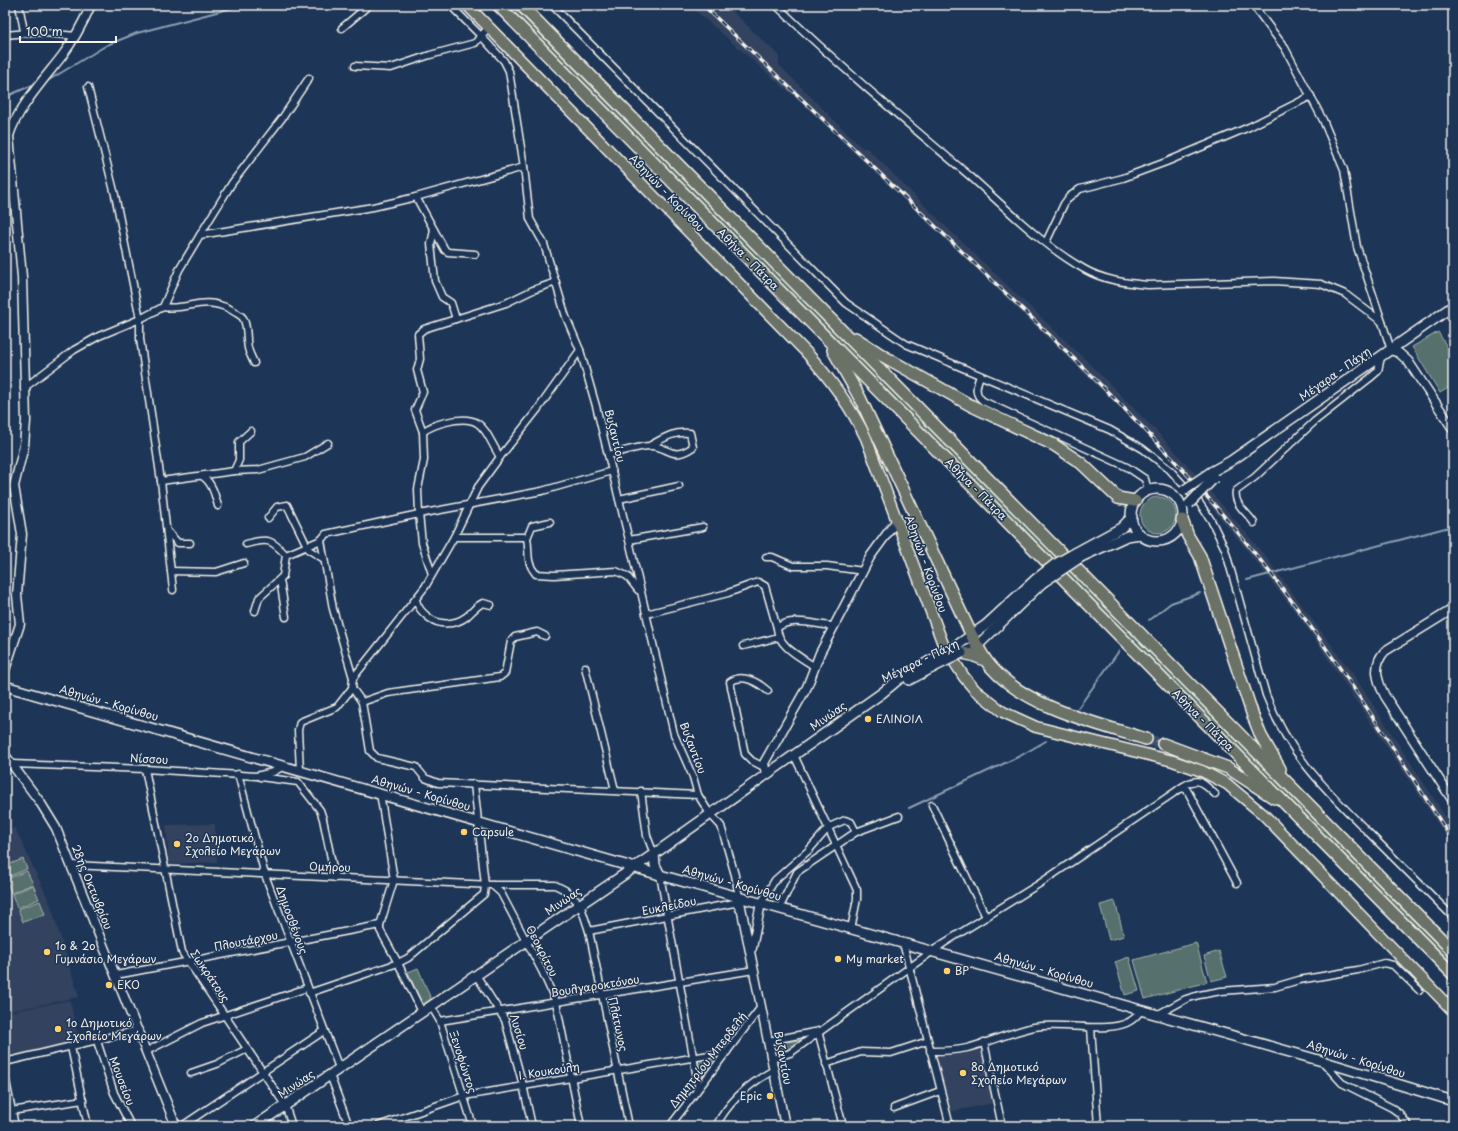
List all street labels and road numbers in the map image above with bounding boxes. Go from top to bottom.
street label: Αθηνών - Κορίνθου [626,150,709,235]
street label: Αθήνα - Πάτρα [713,224,783,294]
street label: Μέγαρα - Πάχη [1295,343,1374,405]
street label: Βυζαντίου [601,408,630,464]
street label: Αθήνα - Πάτρα [941,454,1011,524]
street label: Αθηνών - Κορίνθου [901,513,952,615]
street label: Μέγαρα - Πάχη [878,634,961,687]
street label: Αθηνών - Κορίνθου [58,680,161,725]
street label: Αθήνα - Πάτρα [1168,685,1238,755]
street label: Μινώας [806,697,850,734]
street label: Βυζαντίου [676,720,711,776]
street label: Νίσσου [129,749,169,768]
street label: Αθηνών - Κορίνθου [370,770,473,815]
street label: 28ης Οκτωβρίου [68,842,117,932]
street label: Ομήρου [309,857,351,876]
street label: Αθηνών - Κορίνθου [681,860,784,905]
street label: Μινώας [541,882,585,919]
street label: Δημοσθένους [272,883,313,957]
street label: Ευκλείδου [640,892,698,919]
street label: Θεοκρίτου [522,922,563,979]
street label: Πλουτάρχου [213,926,279,955]
street label: Σωκράτους [187,946,234,1006]
street label: Αθηνών - Κορίνθου [993,947,1096,992]
street label: Βουλγαροκτόνου [549,970,641,1001]
street label: Πλάτωνος [604,995,633,1053]
street label: Δημητρίου Μπερδελή [665,1008,750,1111]
street label: Λυσίου [506,1012,533,1052]
street label: Ξενοφώντος [445,1028,482,1096]
street label: Βυζαντίου [770,1030,797,1086]
street label: Αθηνών - Κορίνθου [1305,1035,1408,1082]
street label: Μουσείου [105,1054,140,1108]
street label: Ι. Κουκούλη [517,1057,581,1084]
street label: Μινώας [274,1065,318,1102]

